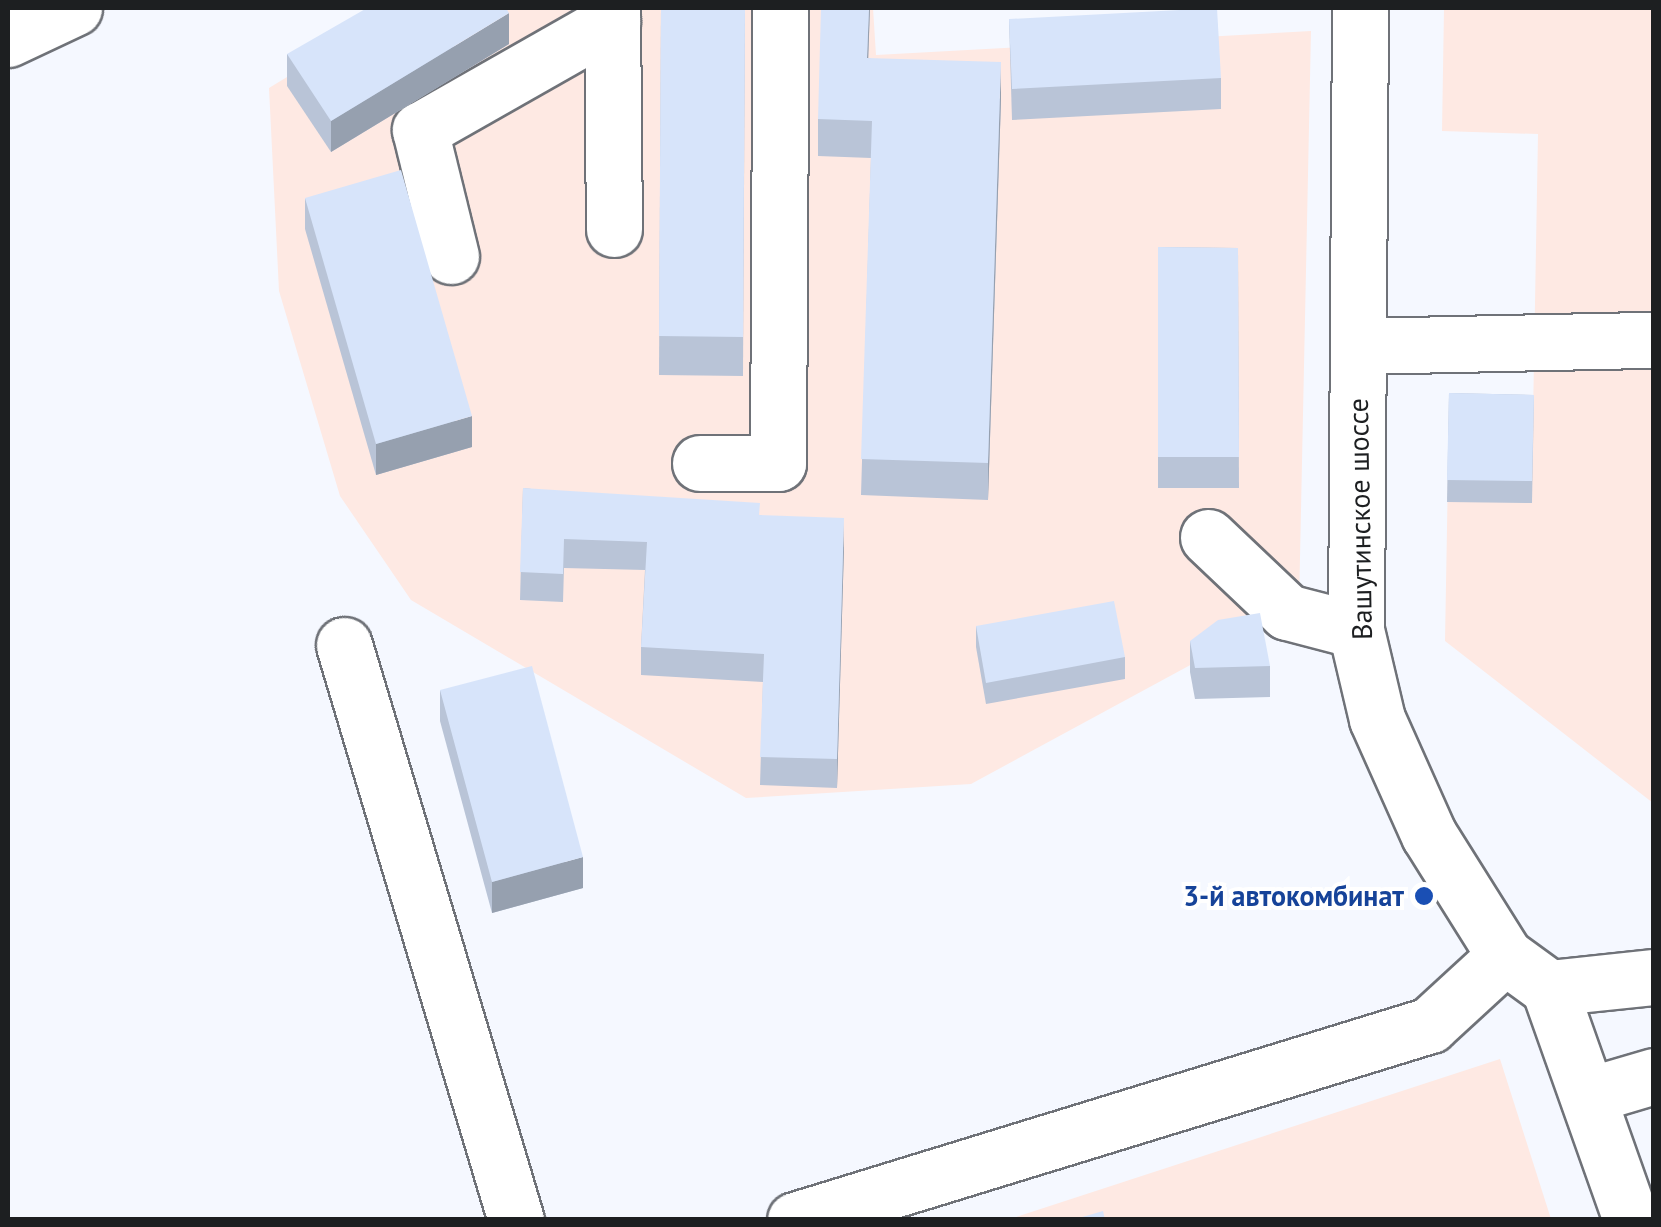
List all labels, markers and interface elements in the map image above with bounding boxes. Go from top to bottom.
street label: Вашутинское шоссе [1341,398,1379,640]
place label: 3-й автокомбинат [1183,879,1404,913]
marker: 3-й автокомбинат [1413,885,1435,907]

